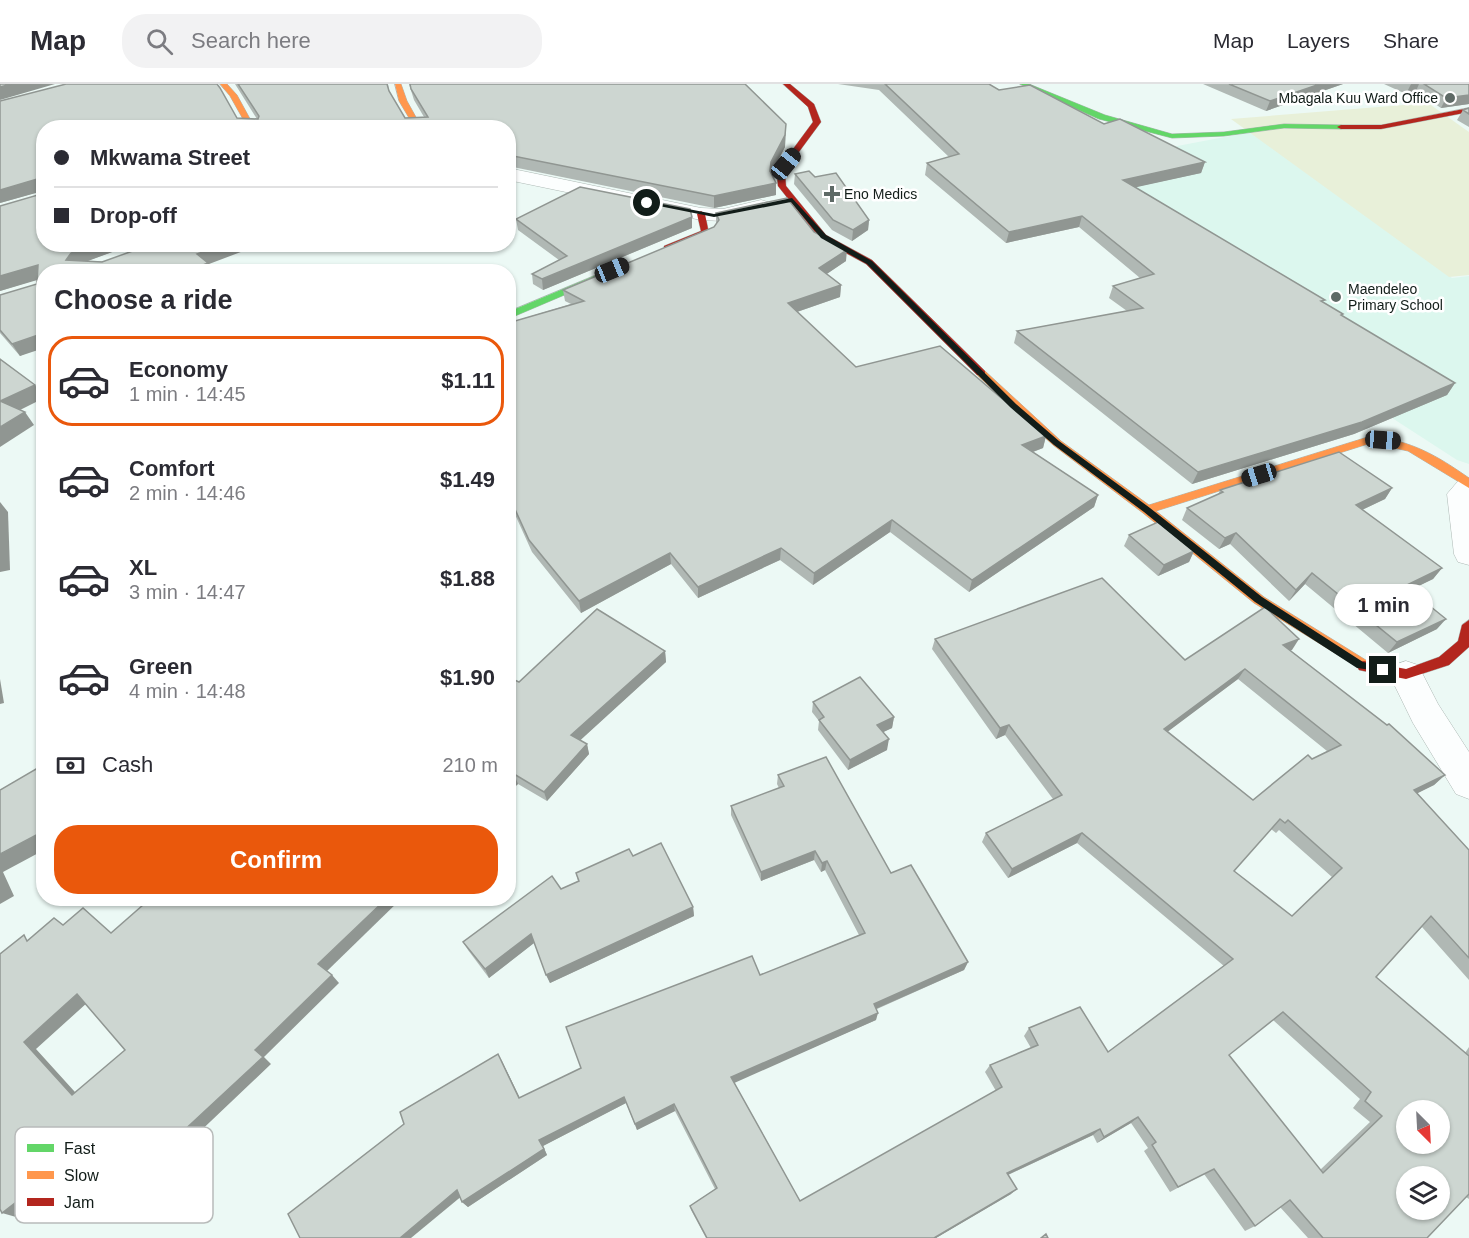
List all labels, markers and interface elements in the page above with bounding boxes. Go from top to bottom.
search box [122,14,542,68]
text: Map [30,25,86,56]
icon: search [143,25,176,58]
text: Search here [191,28,311,53]
text: Map [1213,29,1254,52]
text: Layers [1287,29,1350,52]
text: Share [1383,29,1439,52]
place label: Mbagala Kuu Ward Office [1278,90,1438,106]
marker: Mbagala Kuu Ward Office [1443,91,1457,105]
car [768,144,804,184]
text: Mkwama Street [90,145,250,170]
place label: Eno Medics [844,186,917,202]
marker: Eno Medics [825,187,839,201]
route start [633,189,660,216]
text: Drop-off [90,203,177,228]
car [592,255,632,285]
place label: Maendeleo Primary School [1348,281,1443,313]
text: Choose a ride [54,285,233,315]
marker: Maendeleo Primary School [1329,290,1343,304]
icon: car [57,354,111,408]
text: Economy [129,357,228,382]
text: $1.11 [441,368,495,393]
text: 1 min · 14:45 [129,383,246,405]
car [1364,430,1402,450]
icon: car [57,453,111,507]
text: Comfort [129,456,215,481]
car [1239,461,1279,489]
text: $1.49 [440,467,495,492]
text: 2 min · 14:46 [129,482,246,504]
icon: car [57,552,111,606]
text: XL [129,555,157,580]
text: $1.88 [440,566,495,591]
text: 3 min · 14:47 [129,581,246,603]
callout: 1 min [1334,583,1432,625]
text: 1 min [1357,594,1410,616]
icon: car [57,651,111,705]
text: Green [129,654,193,679]
route end [1369,656,1396,683]
text: $1.90 [440,665,495,690]
text: 4 min · 14:48 [129,680,246,702]
icon: cash [54,749,87,782]
text: Cash [102,752,153,777]
text: 210 m [442,754,498,776]
button: Confirm [54,825,498,894]
north arrow [1396,1100,1450,1154]
map controls [1396,1100,1450,1220]
legend [15,1127,213,1223]
text: Fast [64,1140,96,1157]
button: layers [1396,1166,1450,1220]
text: Slow [64,1167,99,1184]
text: Jam [64,1194,94,1211]

